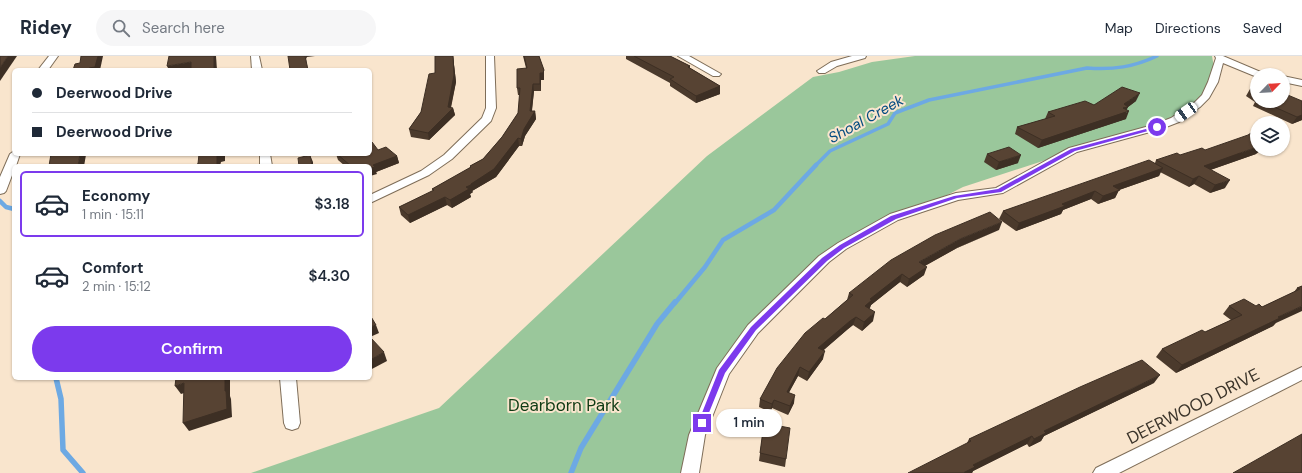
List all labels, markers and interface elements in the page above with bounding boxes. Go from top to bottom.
search box [96,10,376,46]
text: Ridey [20,15,72,40]
icon: search [110,17,132,39]
text: Search here [142,18,225,38]
text: Map [1105,19,1133,37]
text: Directions [1155,19,1221,37]
text: Saved [1243,19,1282,37]
north arrow [1250,68,1290,108]
map controls [1250,68,1290,156]
text: Deerwood Drive [56,83,173,103]
water label: Shoal Creek [825,90,907,148]
car [1173,100,1199,124]
button: layers [1250,116,1290,156]
route start [1148,118,1166,136]
text: Deerwood Drive [56,122,173,142]
icon: car [34,186,70,222]
text: Economy [82,186,150,206]
text: $3.18 [314,194,350,214]
text: 1 min · 15:11 [82,206,144,223]
icon: car [34,258,70,294]
text: Comfort [82,258,143,278]
text: $4.30 [308,266,350,286]
text: 2 min · 15:12 [82,278,151,295]
button: Confirm [32,326,352,372]
street label: DEERWOOD DRIVE [1123,363,1263,449]
park label: Dearborn Park [508,394,620,416]
callout: 1 min [716,409,782,437]
route end [693,414,711,432]
text: 1 min [733,414,765,431]

